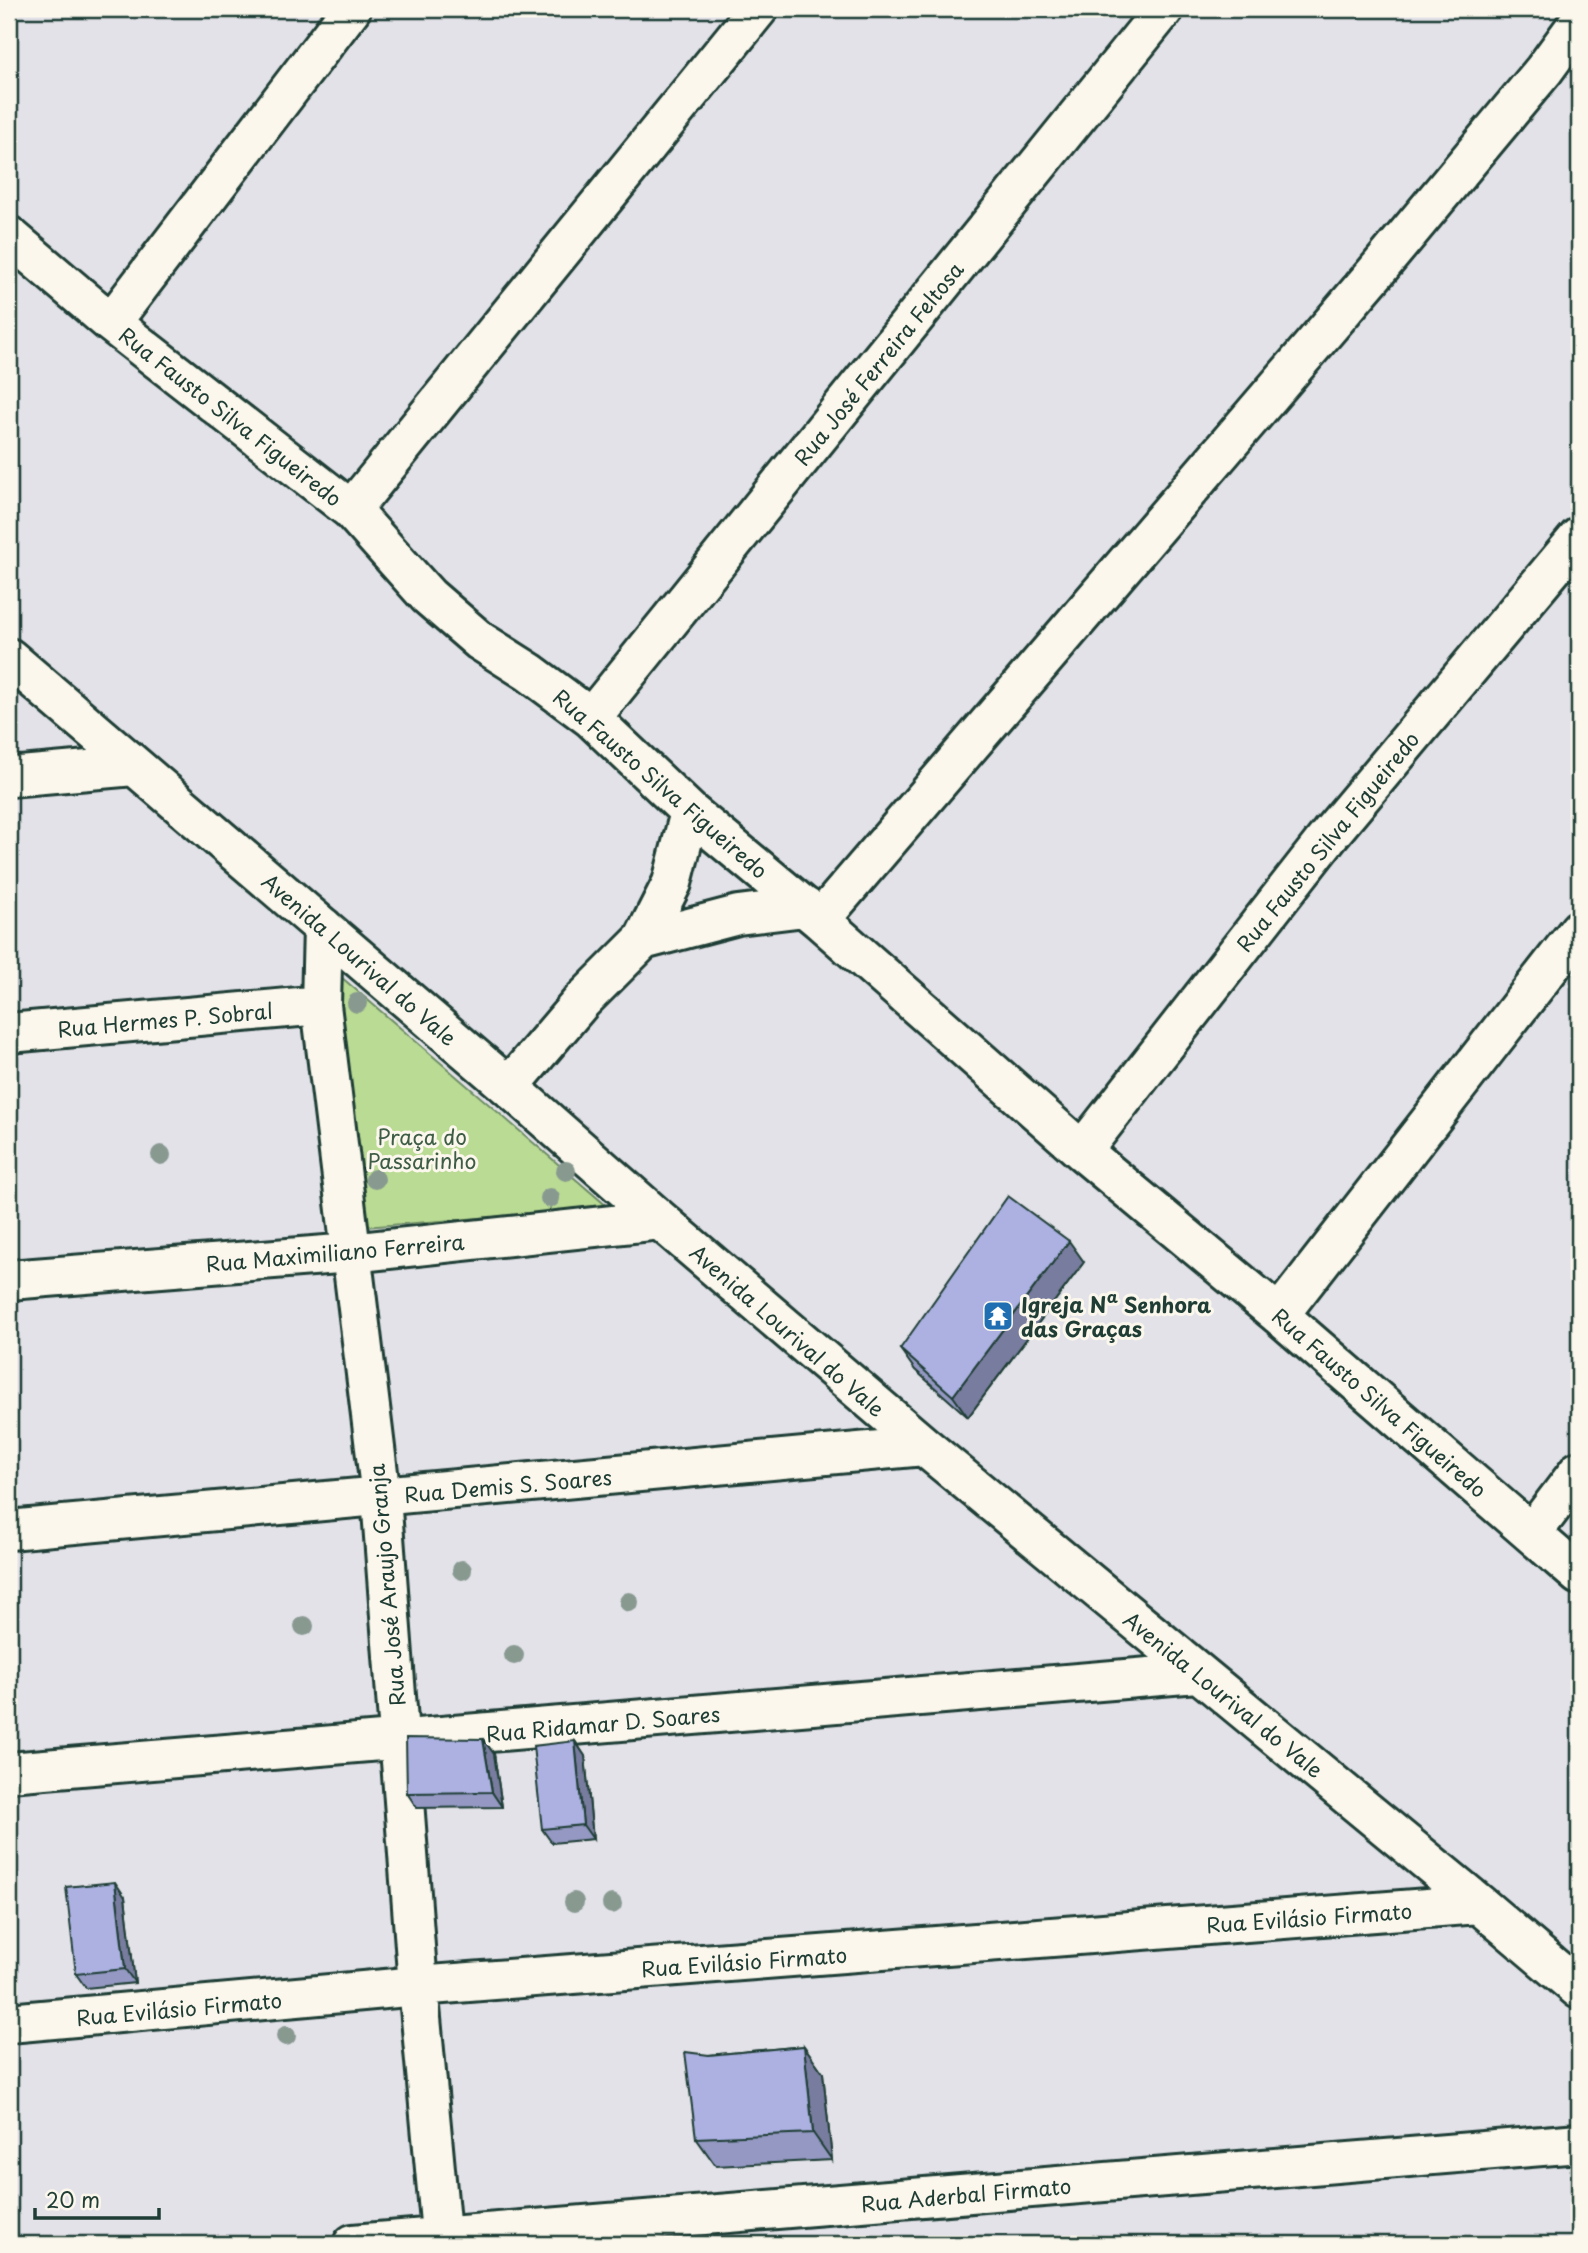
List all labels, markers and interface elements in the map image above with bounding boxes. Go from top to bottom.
street label: Rua José Ferreira Feltosa [786,254,970,472]
street label: Rua Fausto Silva Figueiredo [113,319,349,513]
street label: Rua Fausto Silva Figueiredo [547,681,775,885]
street label: Rua Fausto Silva Figueiredo [1228,724,1426,958]
street label: Avenida Lourival do Vale [255,865,465,1053]
street label: Rua Hermes P. Sobral [56,994,274,1044]
park label: Praça do Passarinho [368,1120,476,1176]
street label: Rua Maximiliano Ferreira [204,1225,466,1279]
street label: Avenida Lourival do Vale [683,1236,893,1424]
place label: Igreja Nª Senhora das Graças [1021,1288,1212,1344]
temple icon: Igreja Nª Senhora das Graças [981,1299,1015,1333]
street label: Rua Fausto Silva Figueiredo [1266,1300,1494,1504]
street label: Rua Demis S. Soares [403,1460,613,1510]
street label: Rua José Araujo Granja [359,1463,413,1707]
street label: Avenida Lourival do Vale [1117,1603,1331,1785]
street label: Rua Ridamar D. Soares [485,1697,721,1749]
street label: Rua Evilásio Firmato [1205,1894,1413,1940]
street label: Rua Evilásio Firmato [640,1938,848,1984]
street label: Rua Evilásio Firmato [75,1983,283,2033]
street label: Rua Aderbal Firmato [860,2169,1072,2219]
scale bar [35,2176,159,2220]
text: 20 m [46,2183,100,2215]

